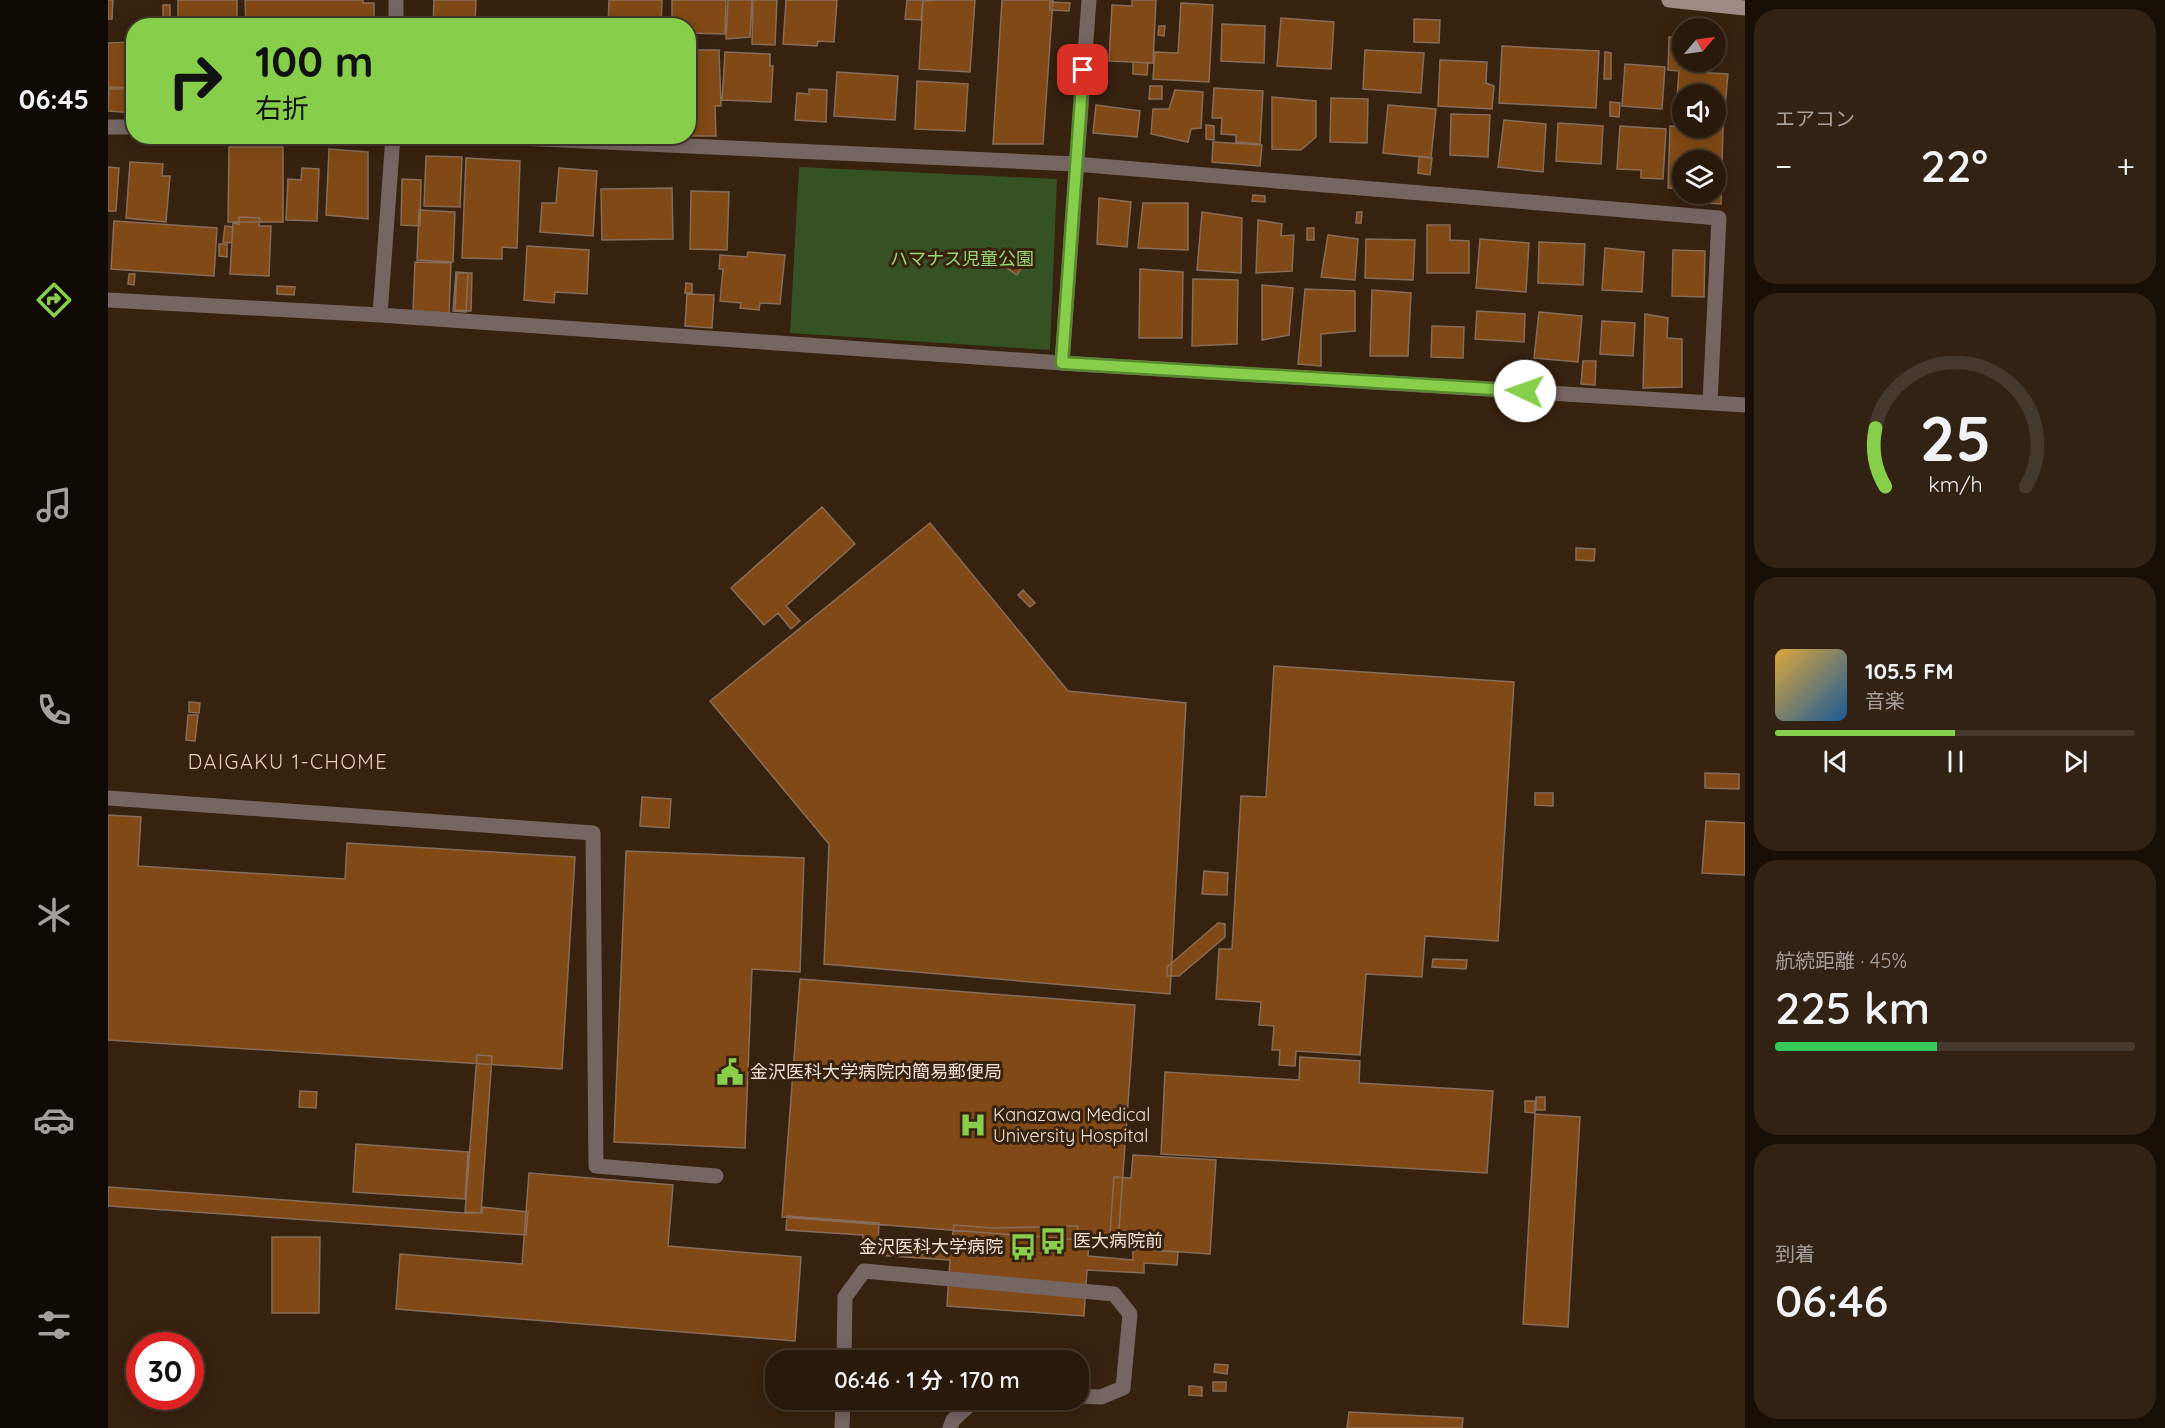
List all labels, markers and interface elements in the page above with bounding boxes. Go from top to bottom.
north arrow [1672,18,1726,72]
map controls [1672,18,1726,204]
text: 100 m [255,35,373,88]
icon: right [156,42,234,120]
pin [1057,44,1108,95]
icon: arrive [1066,53,1099,86]
text: 06:45 [19,82,89,116]
button: sound [1672,84,1726,138]
text: 右折 [255,91,309,125]
text: エアコン [1775,106,1855,131]
text: 22° [1921,137,1988,193]
text: − [1775,145,1792,186]
text: + [2116,145,2135,186]
button: layers [1672,150,1726,204]
park label: ハマナス児童公園 [890,247,1034,270]
icon: directions [33,279,75,321]
position arrow [1493,359,1557,423]
text: 25 [1919,399,1991,477]
text: km/h [1928,472,1982,498]
icon: music [33,484,75,526]
text: 105.5 FM [1865,657,1954,685]
text: 音楽 [1865,688,1905,713]
icon: phone [33,689,75,731]
icon: previous [1819,745,1852,778]
icon: pause [1939,745,1972,778]
icon: next [2059,745,2092,778]
district label: DAIGAKU 1-CHOME [188,749,388,774]
icon: climate [33,894,75,936]
text: 航続距離 · 45% [1775,948,1907,973]
text: 225 km [1775,979,1930,1035]
public building icon: 金沢医科大学病院内簡易郵便局 [715,1057,745,1087]
place label: 金沢医科大学病院内簡易郵便局 [750,1060,1002,1083]
icon: car [33,1099,75,1141]
place label: Kanazawa Medical University Hospital [993,1103,1150,1147]
hospital icon: Kanazawa Medical University Hospital [958,1110,988,1140]
bus stop icon: 医大病院前 [1038,1226,1068,1256]
place label: 医大病院前 [1073,1229,1163,1252]
bus stop icon: 金沢医科大学病院 [1008,1232,1038,1262]
place label: 金沢医科大学病院 [859,1235,1003,1258]
text: 到着 [1775,1241,1815,1266]
text: 06:46 [1775,1272,1888,1328]
icon: filters [33,1304,75,1346]
speed limit sign: 30 [126,1332,204,1410]
text: 06:46 · 1 分 · 170 m [834,1366,1020,1394]

